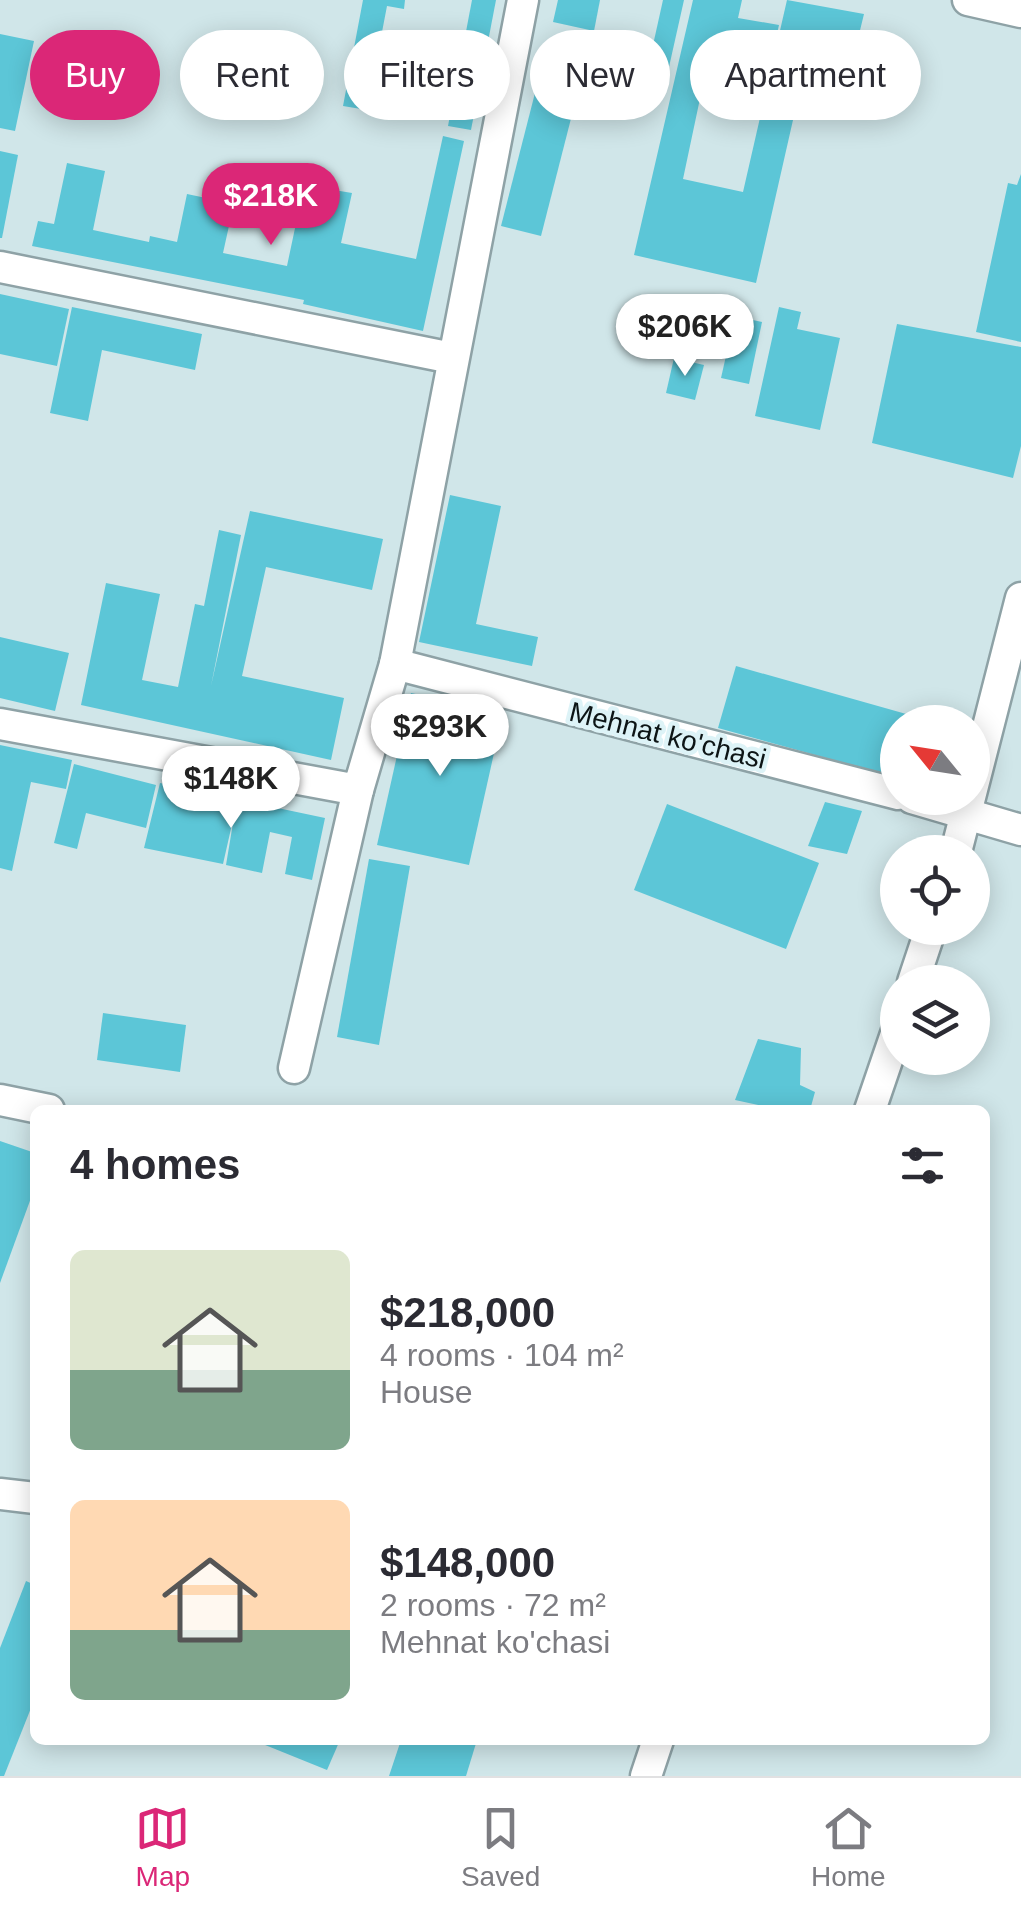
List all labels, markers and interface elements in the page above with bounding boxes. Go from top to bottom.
chip: Buy [30,30,160,120]
chip: Rent [180,30,324,120]
chip: Filters [344,30,510,120]
chip: New [530,30,670,120]
chip: Apartment [690,30,921,120]
pin: $218K [201,163,341,248]
text: $218K [224,177,318,213]
pin: $206K [615,294,755,379]
text: $206K [638,308,732,344]
pin: $293K [370,694,510,779]
street label: Mehnat ko'chasi [566,696,769,775]
north arrow [880,705,990,815]
map controls [880,705,990,1075]
text: $293K [393,708,487,744]
pin: $148K [161,746,301,831]
text: $148K [184,760,278,796]
button: locate [880,835,990,945]
button: layers [880,965,990,1075]
icon: filters [895,1138,950,1193]
text: 4 homes [70,1141,240,1188]
text: $218,000 [380,1289,555,1336]
icon: home [150,1290,270,1410]
text: 4 rooms · 104 m² [380,1337,624,1373]
text: House [380,1374,473,1410]
text: $148,000 [380,1539,555,1586]
icon: home [150,1540,270,1660]
text: 2 rooms · 72 m² [380,1587,606,1623]
text: Mehnat ko'chasi [380,1624,610,1660]
tab: Map [135,1801,190,1893]
tab: Saved [461,1801,540,1893]
tab: Home [811,1801,886,1893]

